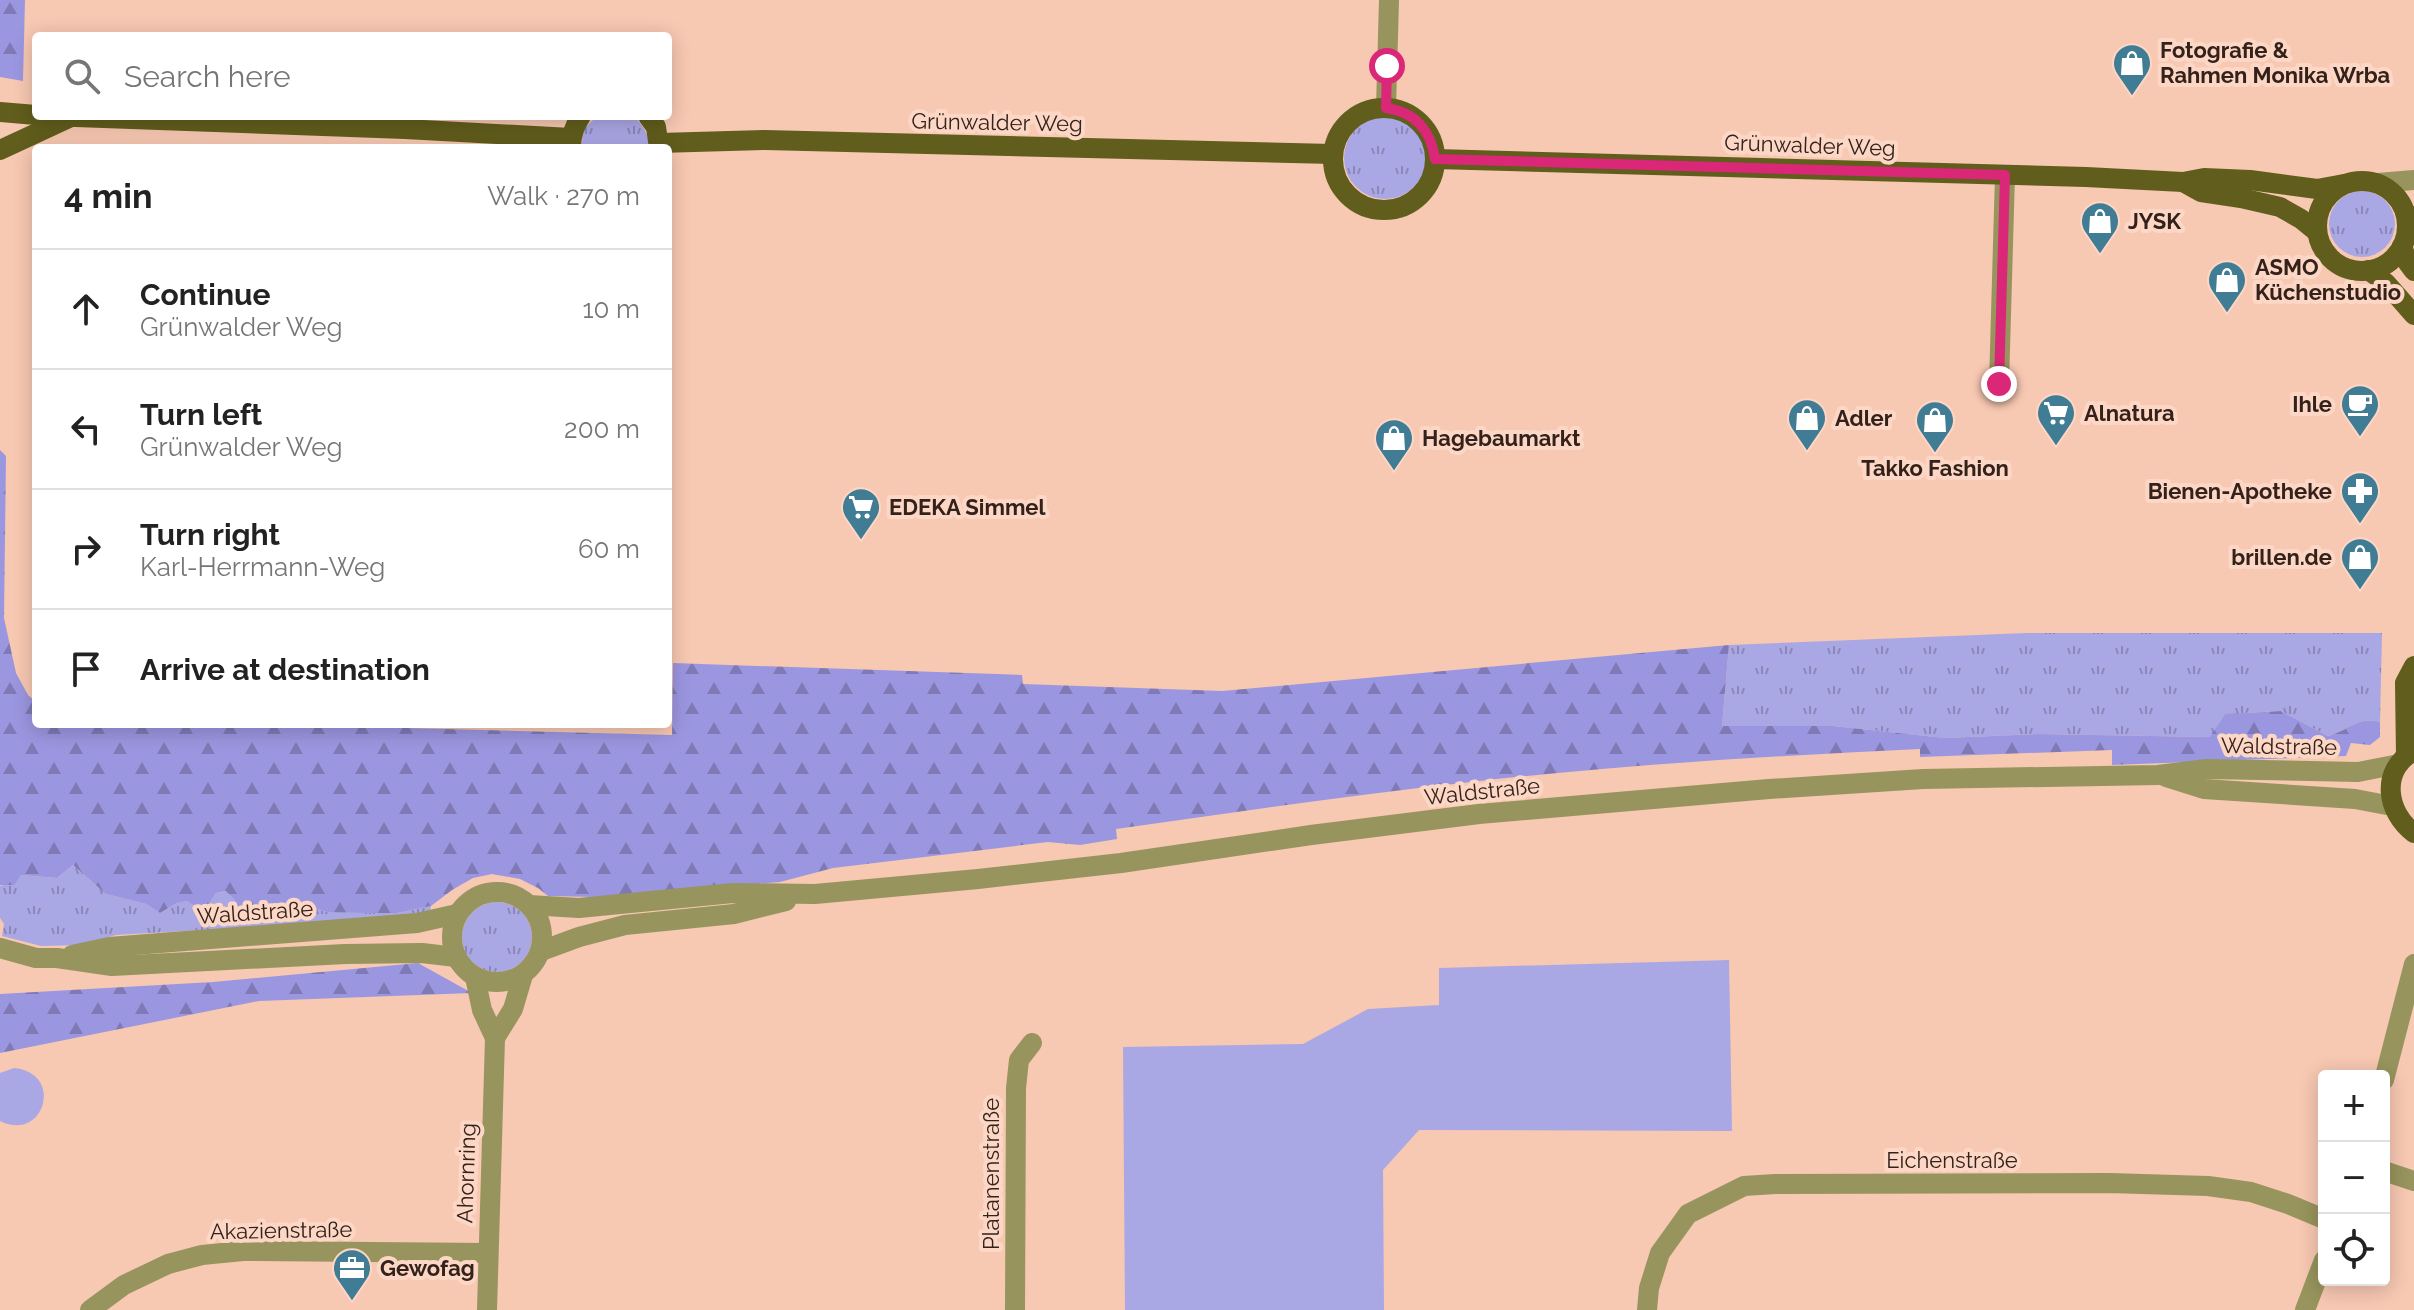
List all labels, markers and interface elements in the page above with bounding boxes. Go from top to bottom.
search box [32,32,672,120]
place label: Fotografie & Rahmen Monika Wrba [2160,37,2390,88]
shop icon: Fotografie & Rahmen Monika Wrba [2111,42,2153,97]
route start [1369,48,1405,84]
icon: search [60,54,104,98]
text: Search here [124,59,291,94]
street label: Grünwalder Weg [911,108,1083,136]
street label: Grünwalder Weg [1724,129,1896,161]
text: 4 min [64,176,152,216]
text: Walk · 270 m [487,181,640,211]
shop icon: JYSK [2079,200,2121,255]
place label: JYSK [2128,208,2181,234]
place label: ASMO Küchenstudio [2255,254,2401,305]
shop icon: ASMO Küchenstudio [2206,259,2248,314]
text: Continue [140,277,271,312]
icon: ahead [64,287,108,331]
text: 10 m [582,294,640,324]
text: Grünwalder Weg [140,312,343,342]
route end [1981,366,2017,402]
cafe icon: Ihle [2339,383,2381,438]
place label: Ihle [2292,391,2332,417]
supermarket icon: Alnatura [2035,392,2077,447]
text: Turn left [140,397,262,432]
shop icon: Adler [1786,397,1828,452]
shop icon: Takko Fashion [1914,399,1956,454]
place label: Alnatura [2084,400,2175,426]
place label: Adler [1835,405,1893,431]
icon: left [64,407,108,451]
text: 200 m [564,414,640,444]
shop icon: Hagebaumarkt [1373,417,1415,472]
place label: Hagebaumarkt [1422,425,1581,451]
text: Grünwalder Weg [140,432,343,462]
place label: Takko Fashion [1861,455,2009,481]
pharmacy icon: Bienen-Apotheke [2339,470,2381,525]
place label: Bienen-Apotheke [2148,478,2332,504]
supermarket icon: EDEKA Simmel [840,486,882,541]
place label: EDEKA Simmel [889,494,1047,520]
text: Turn right [140,517,280,552]
icon: right [64,527,108,571]
text: 60 m [578,534,640,564]
shop icon: brillen.de [2339,536,2381,591]
place label: brillen.de [2231,544,2332,570]
text: Karl-Herrmann-Weg [140,552,385,582]
icon: arrive [64,647,108,691]
text: Arrive at destination [140,652,430,687]
street label: Waldstraße [2221,732,2337,760]
street label: Waldstraße [1423,772,1541,810]
street label: Waldstraße [196,895,314,929]
map controls [2318,1070,2390,1286]
button: + [2318,1070,2390,1142]
street label: Platanenstraße [978,1098,1004,1250]
street label: Ahornring [451,1122,481,1224]
button: − [2318,1142,2390,1214]
street label: Eichenstraße [1886,1147,2018,1173]
button: locate [2318,1214,2390,1286]
street label: Akazienstraße [210,1216,353,1244]
office icon: Gewofag [331,1247,373,1302]
place label: Gewofag [380,1255,475,1281]

